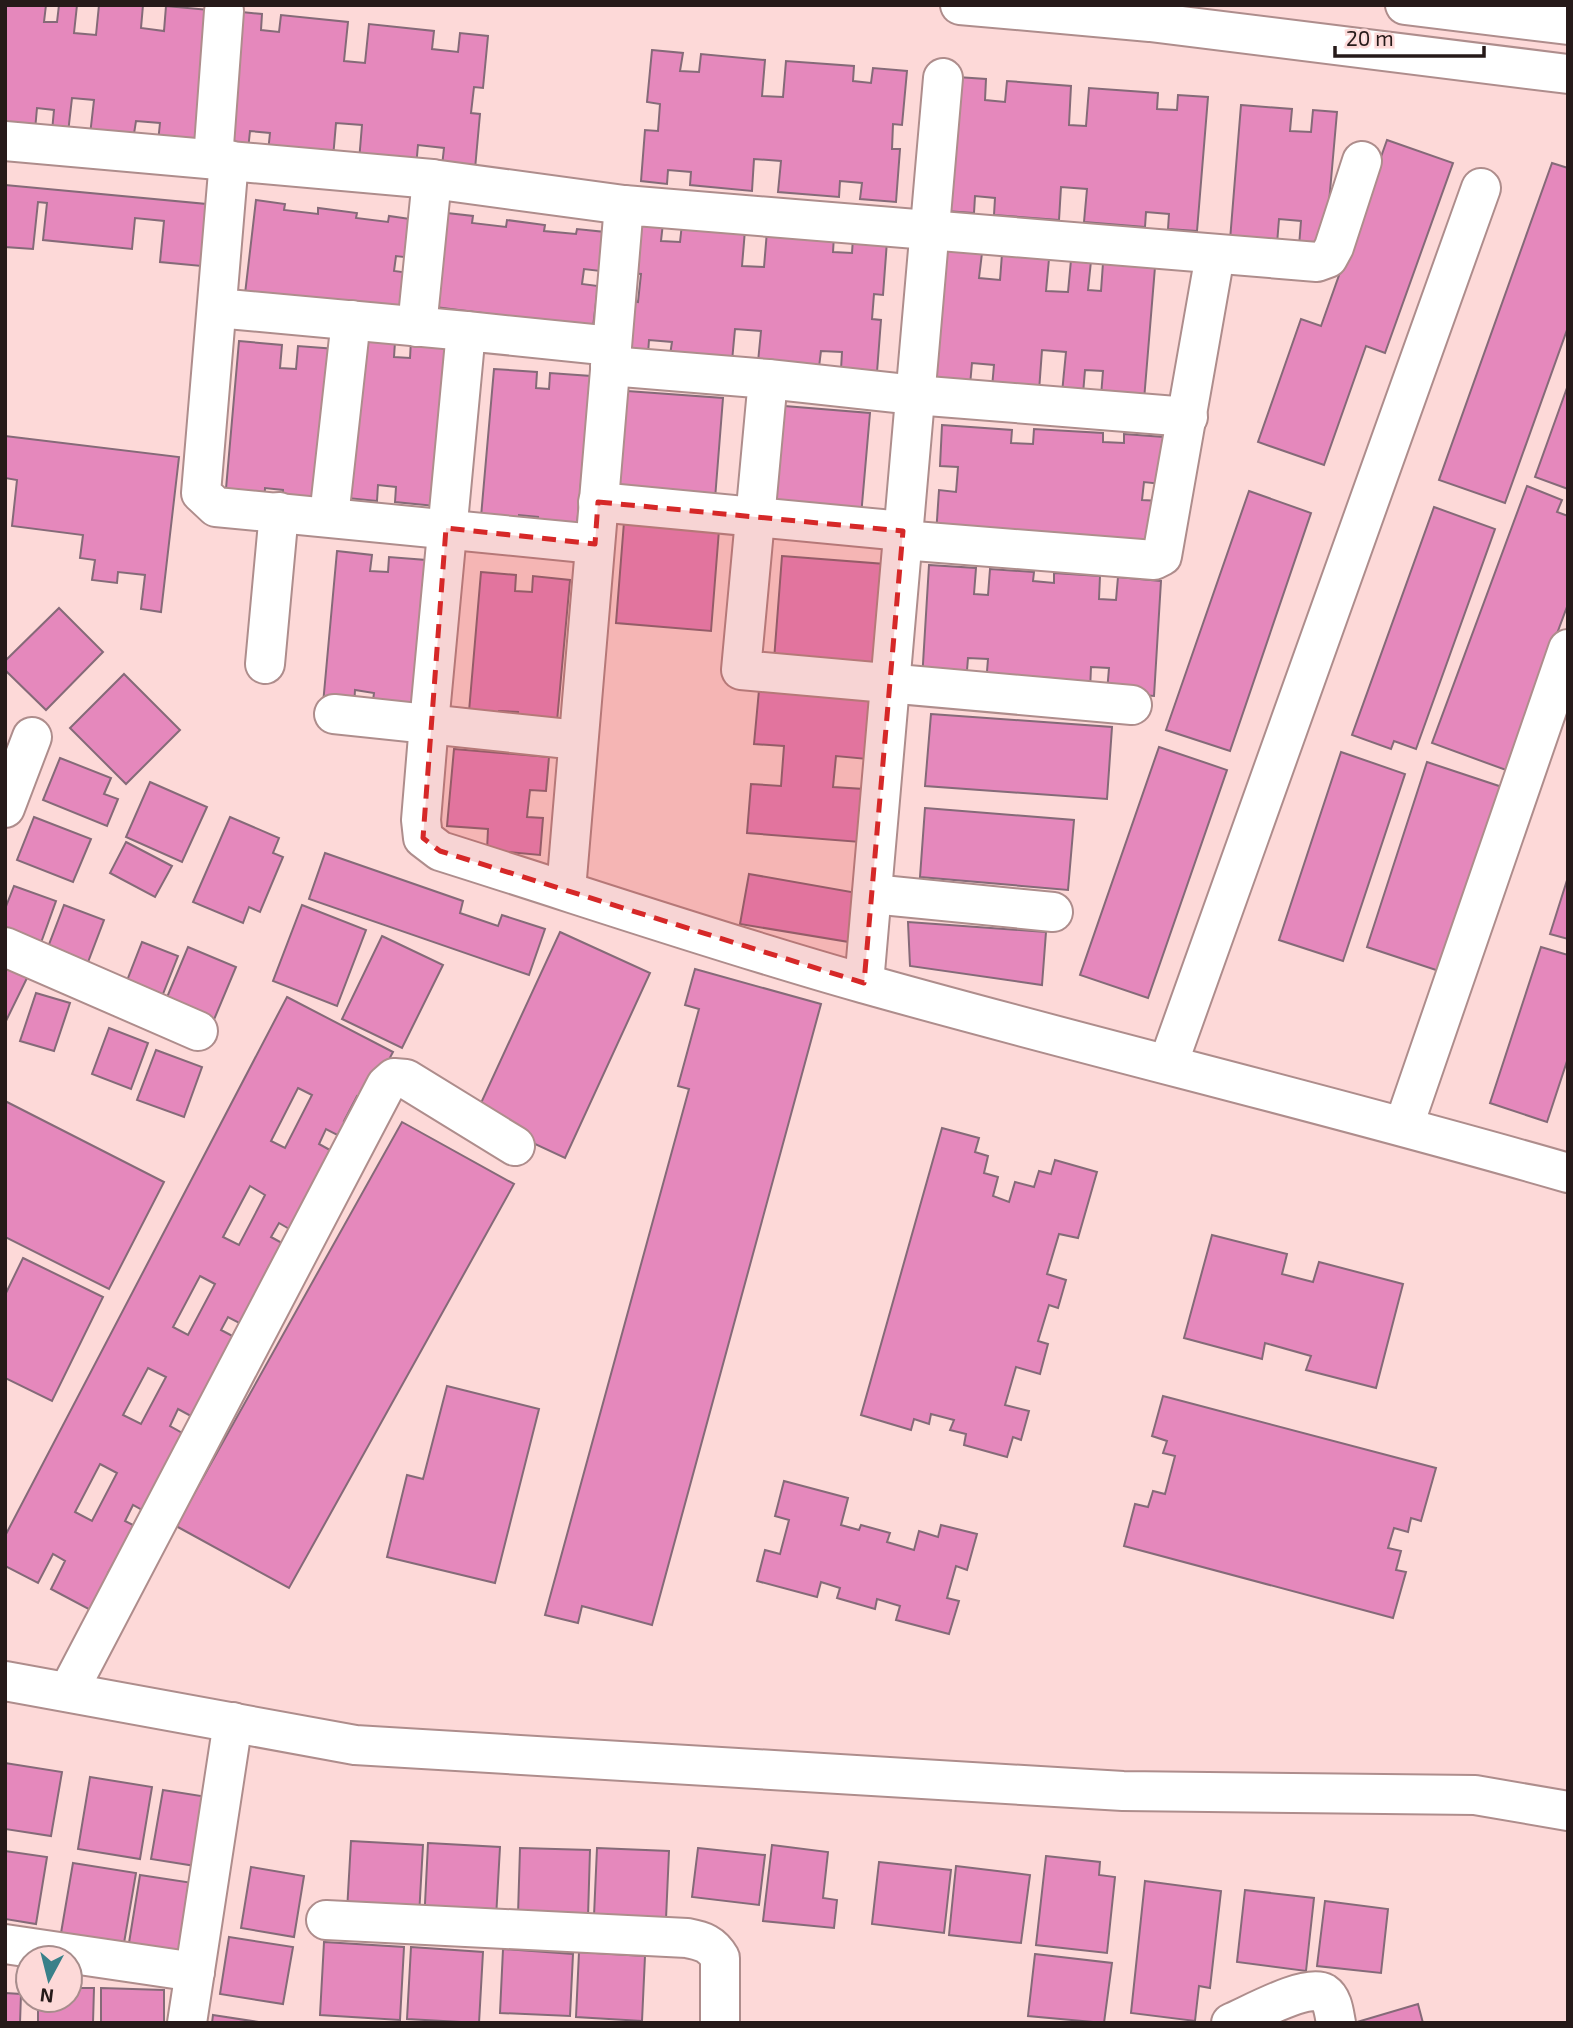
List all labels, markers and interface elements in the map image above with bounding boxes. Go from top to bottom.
scale bar [1335,14,1484,58]
text: 20 m [1346,25,1394,50]
north arrow [14,1944,84,2014]
text: N [39,1984,55,2009]

